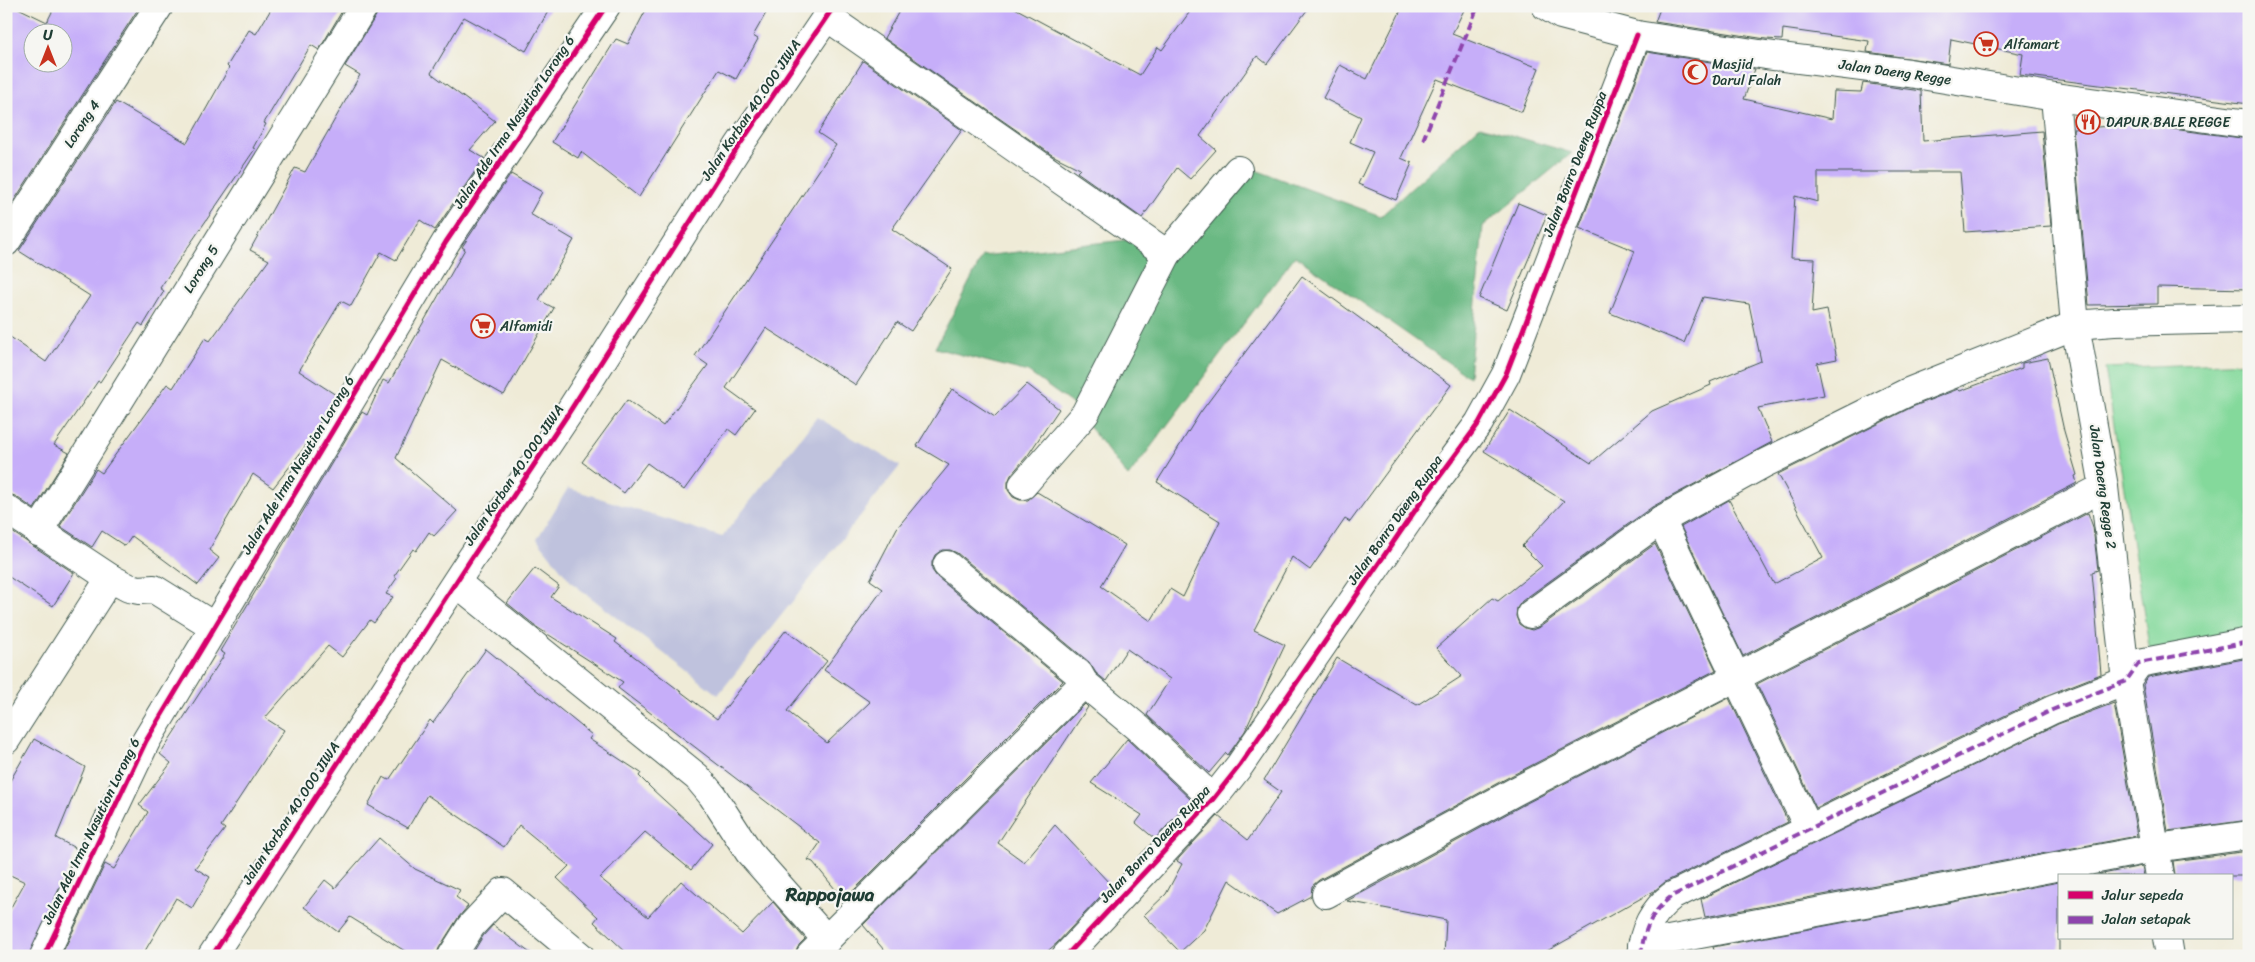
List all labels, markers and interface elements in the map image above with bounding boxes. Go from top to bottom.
north arrow [22,22,72,72]
text: U [43,23,53,48]
street label: Jalan Ade Irma Nasution Lorong 6 [446,30,582,215]
supermarket icon: Alfamart [1973,31,1999,57]
place label: Alfamart [2003,32,2060,57]
street label: Jalan Korban 40.000 JIWA [694,34,808,187]
place label: Masjid Darul Falah [1712,52,1781,93]
street label: Jalan Daeng Regge [1836,52,1953,92]
mosque icon: Masjid Darul Falah [1682,59,1708,85]
street label: Jalan Bonro Daeng Ruppa [1535,87,1615,241]
street label: Lorong 4 [57,95,107,153]
restaurant icon: DAPUR BALE REGGE [2075,109,2101,135]
place label: DAPUR BALE REGGE [2106,110,2231,135]
street label: Lorong 5 [176,239,226,298]
supermarket icon: Alfamidi [470,313,496,339]
place label: Alfamidi [499,314,553,339]
street label: Jalan Ade Irma Nasution Lorong 6 [234,371,362,560]
street label: Jalan Korban 40.000 JIWA [457,399,571,552]
street label: Jalan Daeng Regge 2 [2082,422,2124,551]
street label: Jalan Bonro Daeng Ruppa [1340,449,1450,591]
street label: Jalan Ade Irma Nasution Lorong 6 [34,733,147,929]
street label: Jalan Korban 40.000 JIWA [235,736,347,890]
street label: Jalan Bonro Daeng Ruppa [1093,778,1217,910]
legend [2058,874,2232,940]
district label: Rappojawa [785,878,875,911]
text: Jalur sepeda [2101,882,2184,908]
text: Jalan setapak [2101,906,2191,932]

